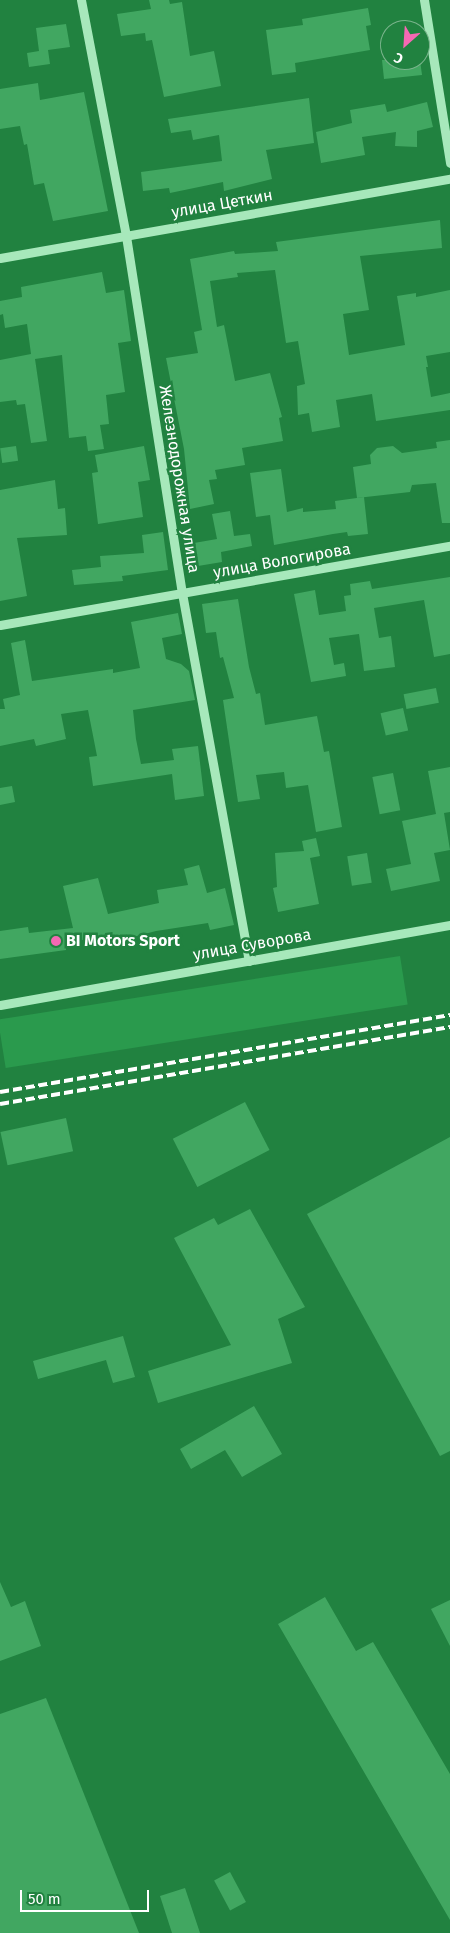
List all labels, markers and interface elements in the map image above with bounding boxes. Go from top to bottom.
north arrow [380,20,430,70]
text: С [391,49,406,67]
street label: улица Цеткин [170,186,274,222]
street label: Железнодорожная улица [155,384,203,574]
street label: улица Вологирова [212,539,352,583]
street label: улица Суворова [191,925,313,965]
place label: BI Motors Sport [66,931,180,951]
marker: BI Motors Sport [50,935,62,947]
scale bar [22,1880,151,1912]
text: 50 m [28,1890,61,1908]

